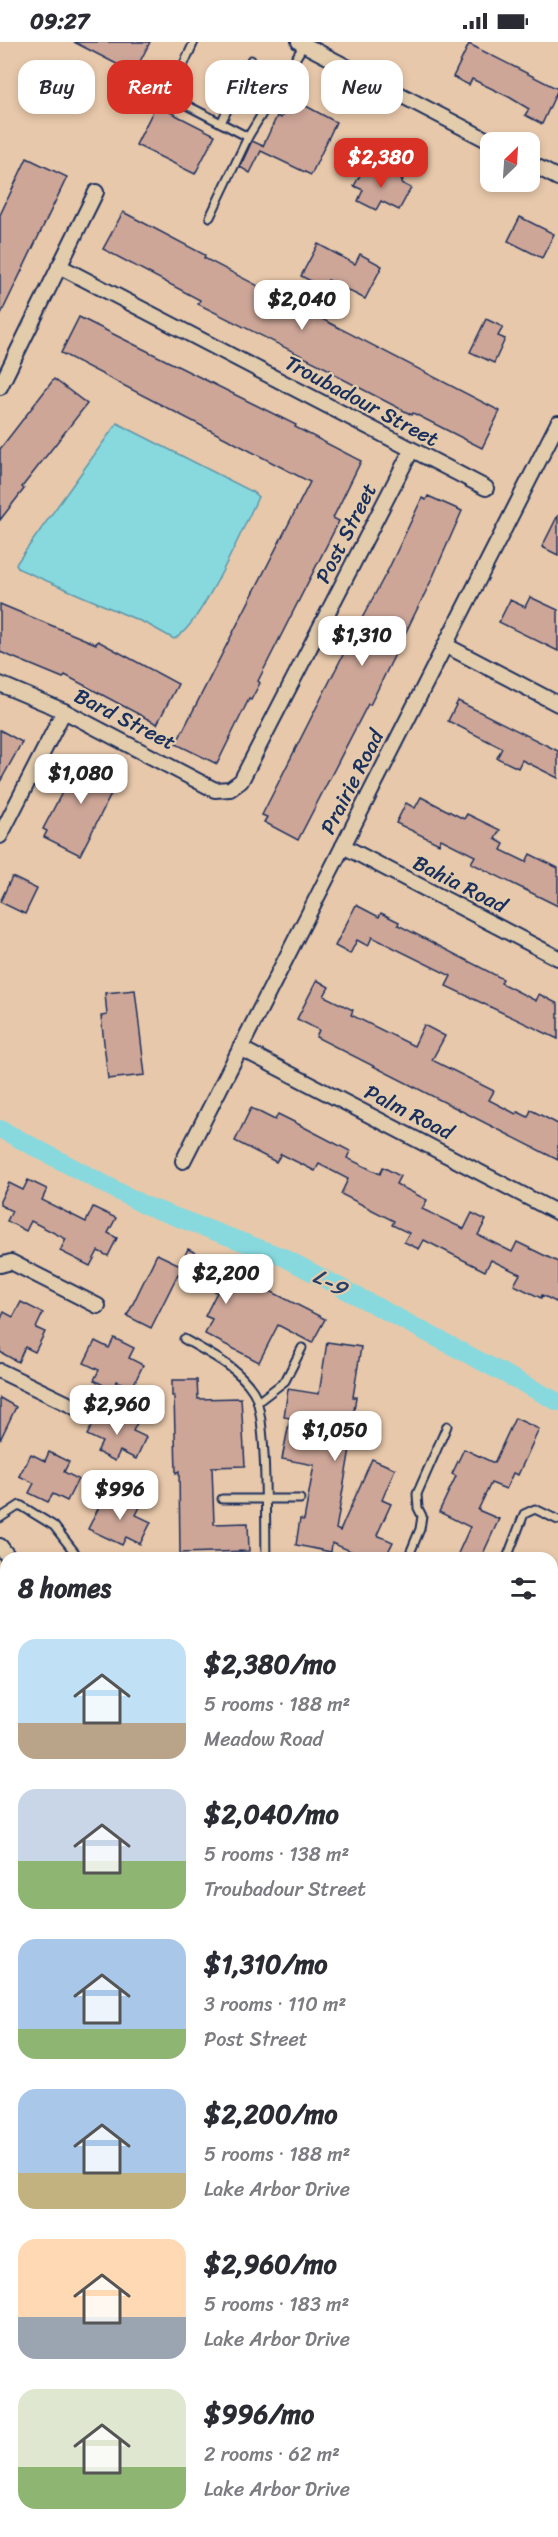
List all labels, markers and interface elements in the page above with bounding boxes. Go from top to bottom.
text: 09:27 [30,2,89,41]
chip: Buy [18,60,95,114]
chip: Rent [107,60,193,114]
chip: Filters [205,60,309,114]
chip: New [321,60,403,114]
north arrow [480,132,540,192]
map controls [480,132,540,192]
pin: $2,380 [332,138,430,189]
text: $2,380 [348,140,414,175]
pin: $2,040 [253,280,351,331]
text: $2,040 [268,282,336,317]
street label: Troubadour Street [278,344,446,458]
street label: Post Street [304,476,388,590]
pin: $1,310 [313,616,411,667]
text: $1,310 [332,618,392,653]
street label: Bard Street [67,677,183,761]
street label: Prairie Road [309,721,396,841]
pin: $1,080 [32,754,130,805]
text: $1,080 [49,756,113,791]
street label: Bahia Road [406,844,516,925]
street label: Palm Road [358,1073,462,1152]
pin: $2,200 [177,1254,275,1305]
text: $2,200 [192,1256,260,1291]
water label: L-9 [306,1257,356,1308]
pin: $2,960 [68,1385,166,1436]
text: $2,960 [84,1387,150,1422]
pin: $1,050 [286,1411,384,1462]
text: $1,050 [303,1413,367,1448]
pin: $996 [84,1470,156,1521]
text: $996 [95,1472,145,1507]
text: 8 homes [18,1565,111,1611]
icon: filters [507,1572,540,1605]
text: $2,380/mo [204,1641,336,1687]
icon: home [66,1663,138,1735]
text: 5 rooms · 188 m² [204,1687,350,1722]
text: Meadow Road [204,1722,323,1757]
text: $2,040/mo [204,1791,339,1837]
icon: home [66,1813,138,1885]
text: 5 rooms · 138 m² [204,1837,349,1872]
text: Troubadour Street [204,1872,366,1907]
text: $1,310/mo [204,1941,328,1987]
icon: home [66,1963,138,2035]
text: 3 rooms · 110 m² [204,1987,346,2022]
text: Post Street [204,2022,308,2057]
text: $2,200/mo [204,2091,337,2137]
icon: home [66,2113,138,2185]
text: 5 rooms · 188 m² [204,2137,350,2172]
text: Lake Arbor Drive [204,2172,350,2207]
text: $2,960/mo [204,2241,337,2287]
icon: home [66,2263,138,2335]
text: 5 rooms · 183 m² [204,2287,349,2322]
text: Lake Arbor Drive [204,2322,350,2357]
text: $996/mo [204,2391,314,2437]
icon: home [66,2413,138,2485]
text: 2 rooms · 62 m² [204,2437,340,2472]
text: Lake Arbor Drive [204,2472,350,2507]

